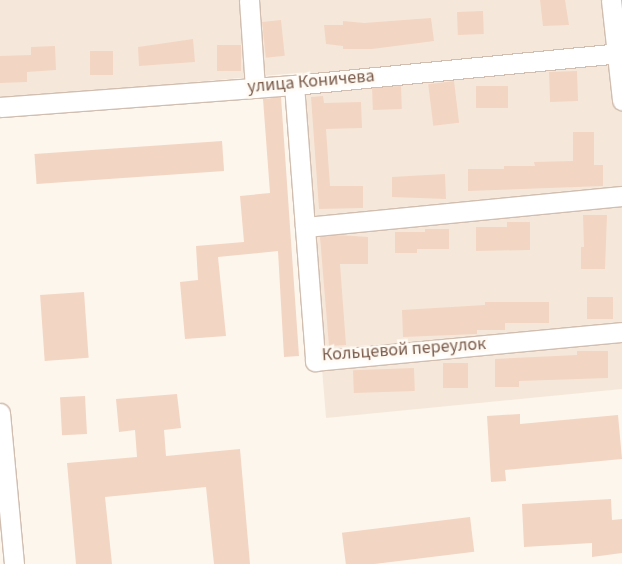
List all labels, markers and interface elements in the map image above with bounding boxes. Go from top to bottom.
street label: улица Коничева [247,66,375,98]
street label: Кольцевой переулок [321,333,487,367]

